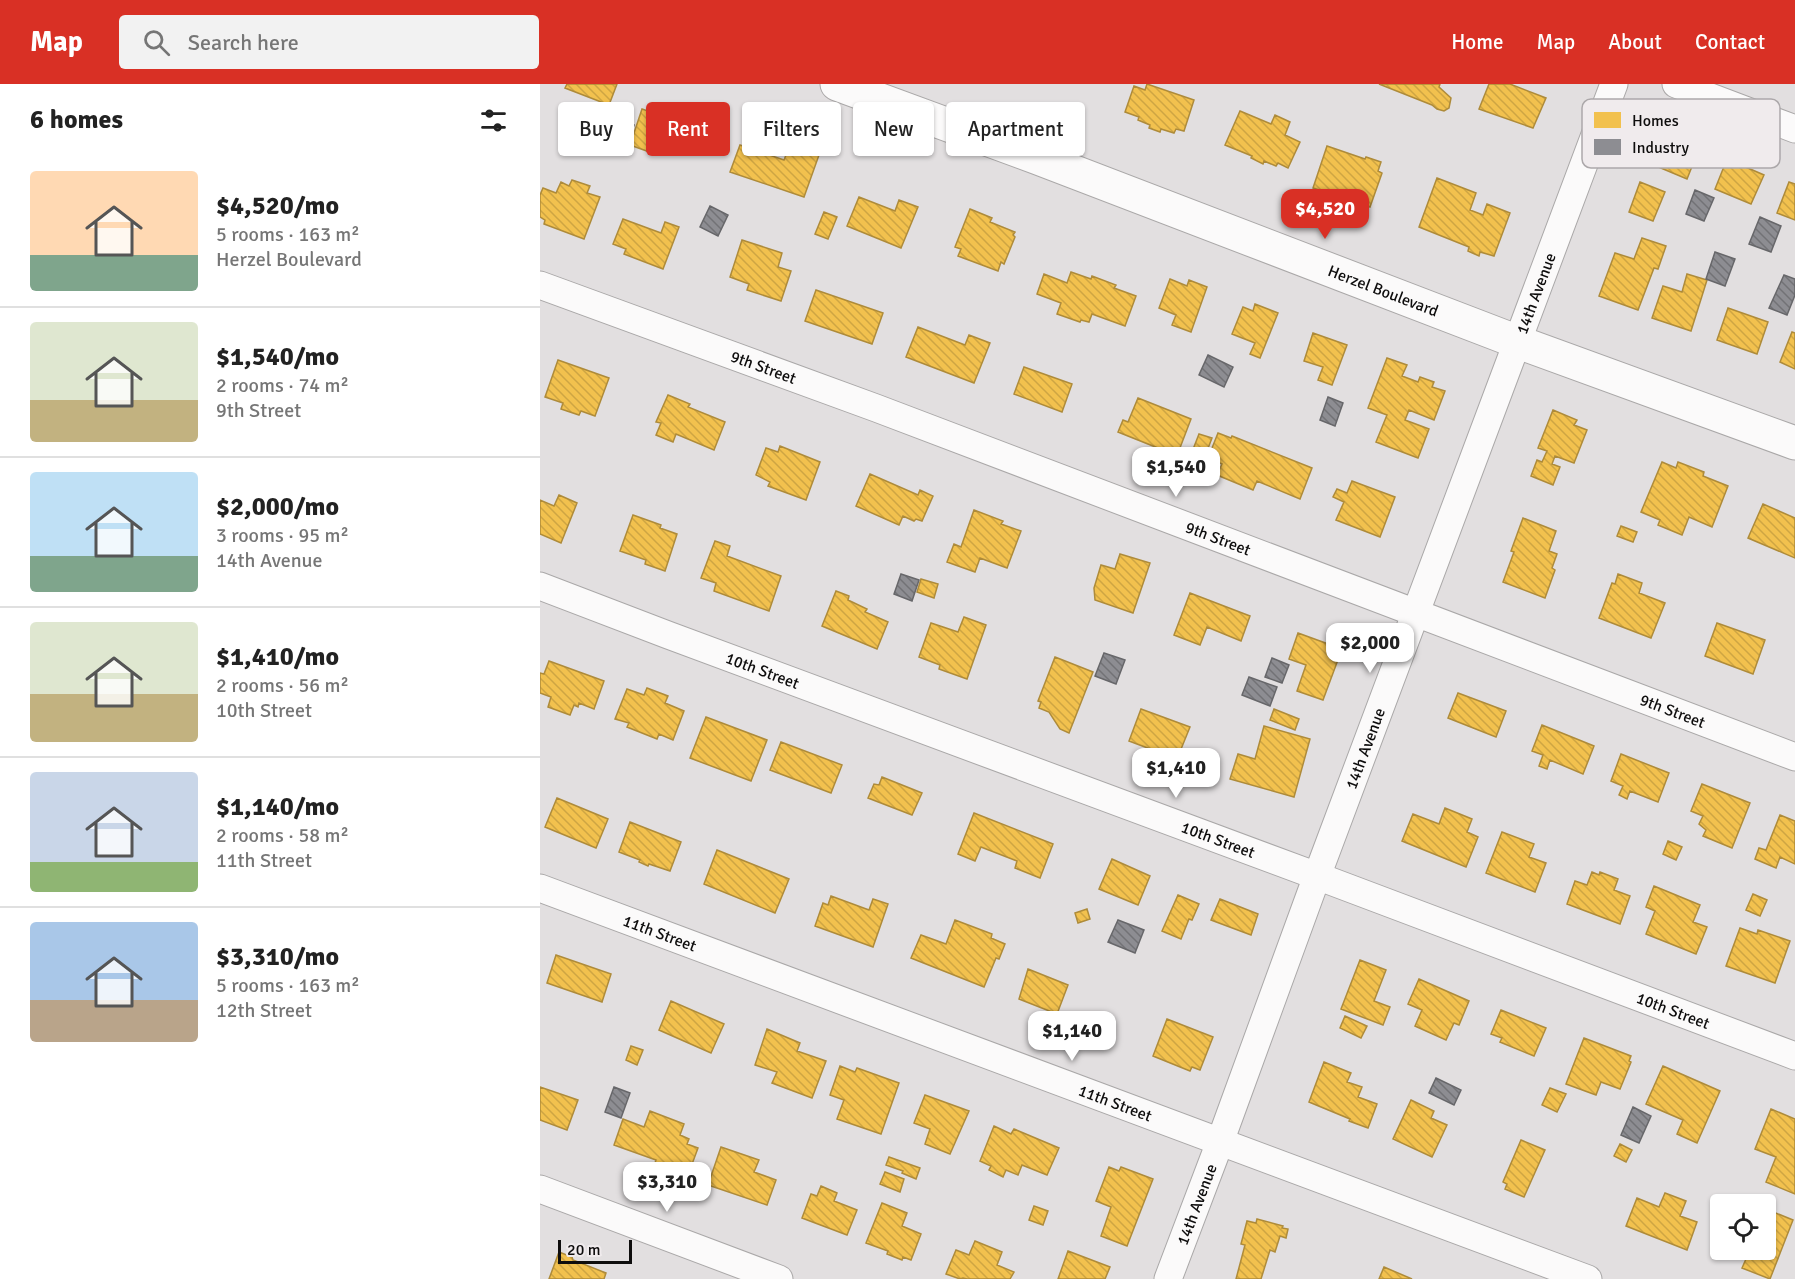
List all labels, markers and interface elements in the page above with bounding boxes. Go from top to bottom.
search box [119,15,539,69]
text: Map [30,25,83,59]
icon: search [140,26,173,59]
text: Search here [188,29,299,56]
text: Home [1451,29,1504,55]
text: Map [1537,29,1575,55]
text: About [1608,29,1662,55]
text: Contact [1695,29,1765,55]
legend [1582,99,1780,168]
chip: Buy [558,102,634,156]
chip: Rent [646,102,730,156]
chip: Filters [742,102,841,156]
chip: New [853,102,934,156]
chip: Apartment [946,102,1085,156]
text: 6 homes [30,104,123,136]
icon: filters [477,104,510,137]
text: Homes [1632,111,1679,131]
text: Industry [1632,138,1690,158]
pin: $4,520 [1276,189,1374,240]
text: $4,520/mo [216,190,339,222]
icon: home [78,195,150,267]
text: $4,520 [1295,196,1355,221]
text: 5 rooms · 163 m² [216,222,360,247]
text: Herzel Boulevard [216,247,362,272]
street label: 14th Avenue [1512,250,1561,337]
street label: Herzel Boulevard [1325,261,1441,322]
text: $1,540/mo [216,341,339,373]
icon: home [78,346,150,418]
street label: 9th Street [728,347,799,389]
text: 2 rooms · 74 m² [216,373,349,398]
text: 9th Street [216,398,301,423]
pin: $1,540 [1127,447,1225,498]
text: $1,540 [1146,454,1206,479]
text: $2,000/mo [216,491,339,523]
icon: home [78,496,150,568]
street label: 9th Street [1183,517,1254,561]
text: 3 rooms · 95 m² [216,523,349,548]
text: 14th Avenue [216,548,322,573]
pin: $2,000 [1321,623,1419,674]
text: $2,000 [1340,630,1400,655]
text: $1,410/mo [216,641,339,673]
icon: home [78,646,150,718]
street label: 10th Street [723,648,802,694]
text: 2 rooms · 56 m² [216,673,349,698]
street label: 9th Street [1637,690,1708,733]
text: 10th Street [216,698,312,723]
street label: 14th Avenue [1341,705,1390,792]
pin: $1,410 [1127,748,1225,799]
text: $1,410 [1146,755,1206,780]
text: $1,140/mo [216,791,339,823]
icon: home [78,796,150,868]
street label: 10th Street [1178,818,1258,863]
text: 2 rooms · 58 m² [216,823,349,848]
text: 11th Street [216,848,312,873]
street label: 11th Street [620,911,699,957]
text: $3,310/mo [216,941,339,973]
icon: home [78,946,150,1018]
text: 5 rooms · 163 m² [216,973,360,998]
street label: 10th Street [1633,988,1713,1034]
text: 12th Street [216,998,312,1023]
pin: $1,140 [1023,1011,1121,1062]
text: $1,140 [1042,1018,1102,1043]
street label: 11th Street [1075,1081,1155,1127]
street label: 14th Avenue [1173,1161,1222,1248]
pin: $3,310 [618,1162,716,1213]
text: $3,310 [637,1169,697,1194]
map controls [1710,1194,1776,1260]
button: locate [1710,1194,1776,1260]
scale bar [558,1237,632,1264]
text: 20 m [567,1240,601,1260]

